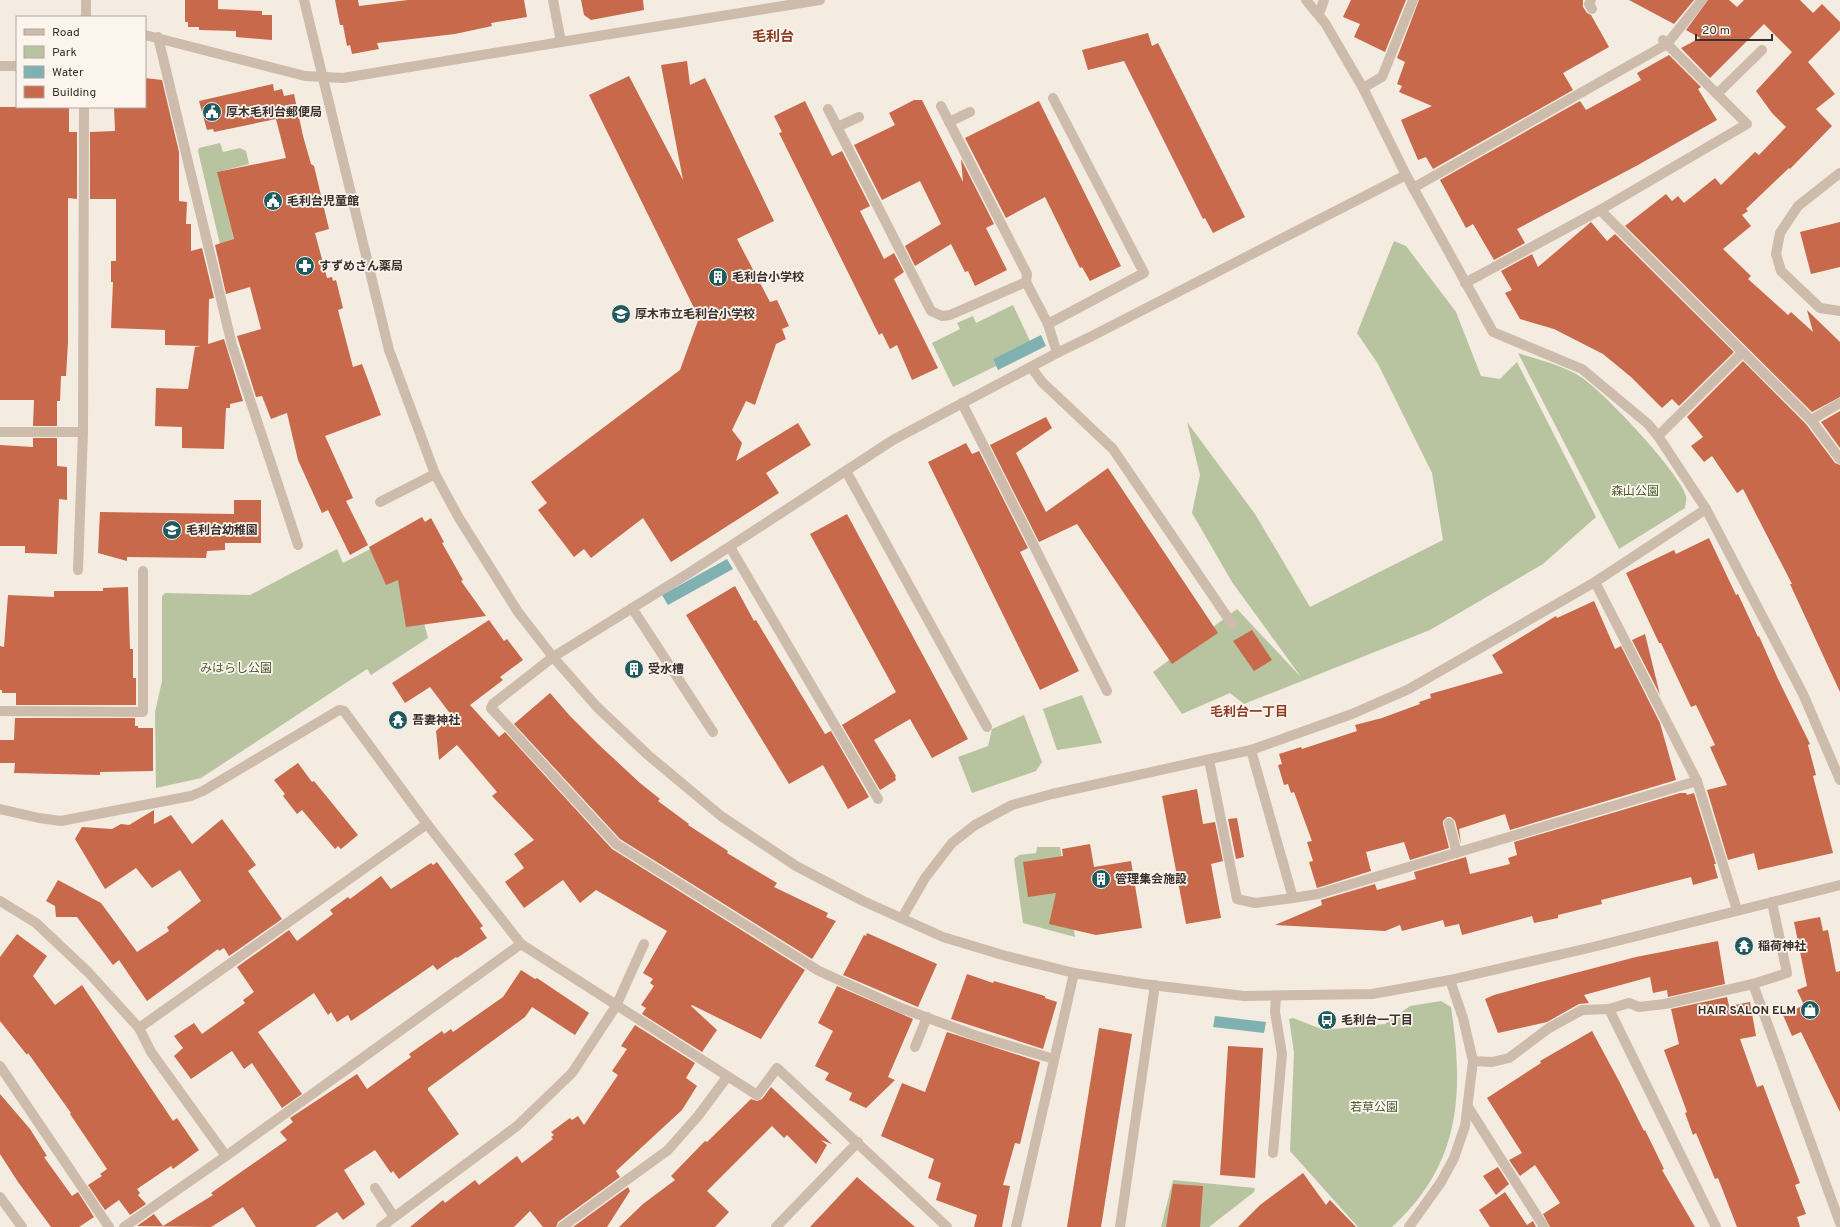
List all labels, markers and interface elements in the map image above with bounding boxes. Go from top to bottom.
legend [16,16,146,108]
scale bar [1696,16,1772,42]
text: 20 m [1702,23,1730,39]
text: Road [52,25,80,41]
district label: 毛利台 [752,29,794,46]
text: Park [52,45,77,61]
text: Water [52,65,84,81]
text: Building [52,85,96,101]
public building icon: 厚木毛利台郵便局 [201,101,223,123]
place label: 厚木毛利台郵便局 [226,105,322,121]
public building icon: 毛利台児童館 [262,190,284,212]
place label: 毛利台児童館 [287,194,359,210]
pharmacy icon: すずめさん薬局 [294,255,316,277]
place label: すずめさん薬局 [319,259,403,275]
building icon: 毛利台小学校 [707,266,729,288]
place label: 毛利台小学校 [732,270,804,286]
school or university icon: 厚木市立毛利台小学校 [610,303,632,325]
place label: 厚木市立毛利台小学校 [635,307,755,323]
park label: 森山公園 [1611,484,1659,500]
school or university icon: 毛利台幼稚園 [161,519,183,541]
place label: 毛利台幼稚園 [186,523,258,539]
building icon: 受水槽 [623,658,645,680]
park label: みはらし公園 [200,661,272,677]
place label: 受水槽 [648,662,684,678]
district label: 毛利台一丁目 [1210,704,1288,721]
temple icon: 吾妻神社 [387,709,409,731]
place label: 吾妻神社 [412,713,460,729]
building icon: 管理集会施設 [1090,868,1112,890]
place label: 管理集会施設 [1115,872,1187,888]
temple icon: 稲荷神社 [1733,935,1755,957]
place label: 稲荷神社 [1758,939,1806,955]
shop icon: HAIR SALON ELM [1799,999,1821,1021]
place label: HAIR SALON ELM [1698,1003,1796,1019]
bus stop icon: 毛利台一丁目 [1316,1009,1338,1031]
place label: 毛利台一丁目 [1341,1013,1413,1029]
park label: 若草公園 [1350,1100,1398,1116]

